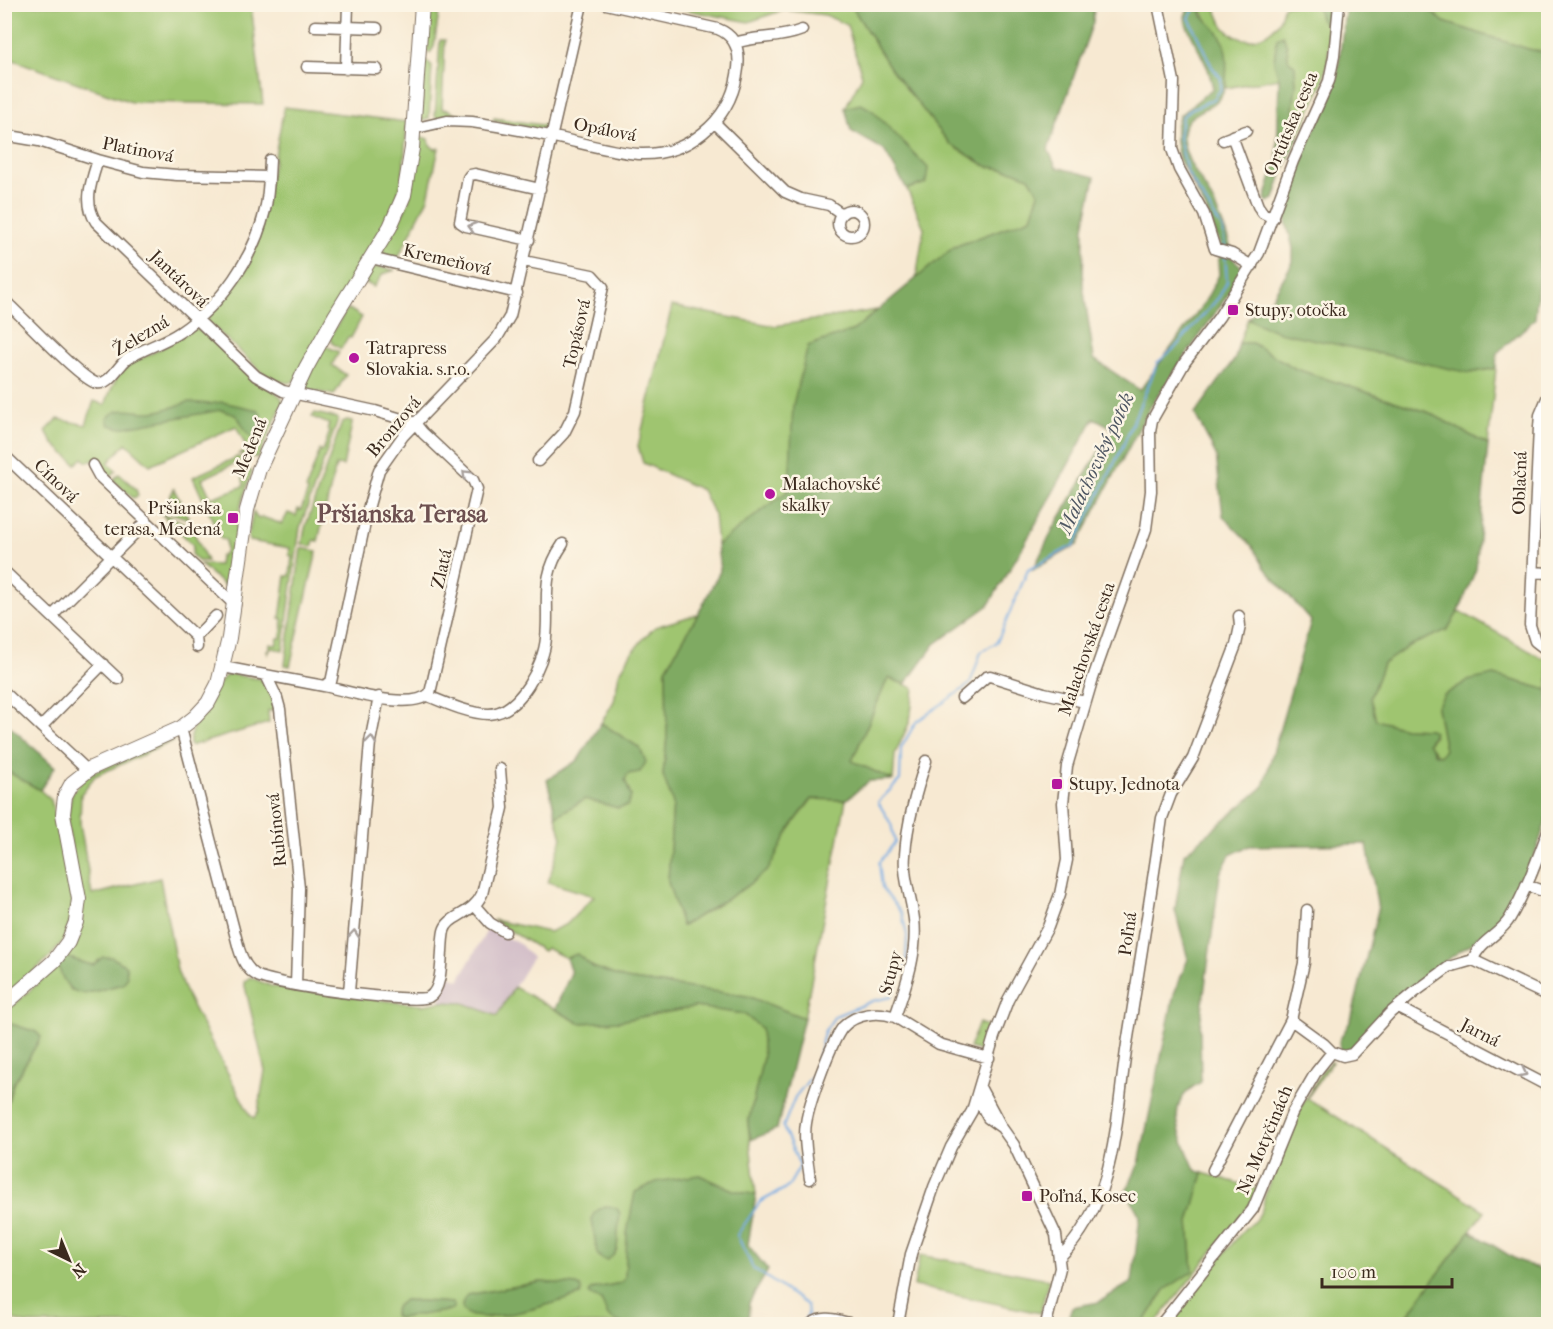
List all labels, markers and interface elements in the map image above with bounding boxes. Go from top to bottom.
street label: Ortútska cesta [1260,68,1323,179]
street label: Opálová [572,114,639,146]
street label: Platinová [101,133,176,167]
one-way arrow [467,222,478,234]
street label: Kremeňová [401,240,494,280]
street label: Jantárová [144,245,213,312]
street label: Topásová [559,297,595,371]
place label: Stupy, otočka [1245,300,1347,321]
marker: Stupy, otočka [1226,303,1240,317]
street label: Železná [108,309,173,361]
place label: Tatrapress Slovakia. s.r.o. [366,338,470,380]
marker: Tatrapress Slovakia. s.r.o. [347,351,361,365]
water label: Malachovský potok [1052,389,1139,539]
street label: Bronzová [363,392,426,462]
street label: Medená [229,414,272,481]
street label: Oblačná [1508,450,1532,515]
street label: Cínová [29,455,83,508]
one-way arrow [463,470,473,481]
place label: Malachovské skalky [782,474,880,516]
marker: Malachovské skalky [763,487,777,501]
place label: Pršianska terasa, Medená [104,498,222,540]
district label: Pršianska Terasa [317,500,488,528]
marker: Pršianska terasa, Medená [226,511,240,525]
street label: Zlatá [427,546,457,591]
street label: Malachovská cesta [1054,579,1120,719]
one-way arrow [364,735,376,744]
place label: Stupy, Jednota [1069,774,1181,795]
marker: Stupy, Jednota [1050,777,1064,791]
street label: Rubínová [263,792,291,868]
street label: Poľná [1115,910,1142,957]
one-way arrow [347,929,360,938]
street label: Stupy [875,947,907,997]
street label: Jarná [1455,1013,1504,1052]
one-way arrow [1517,1066,1528,1077]
street label: Na Motyčinách [1233,1082,1297,1198]
place label: Poľná, Kosec [1039,1186,1136,1207]
marker: Poľná, Kosec [1020,1189,1034,1203]
north arrow [39,1230,99,1290]
scale bar [1322,1251,1452,1289]
text: N [67,1260,90,1282]
text: 100 m [1331,1262,1376,1283]

